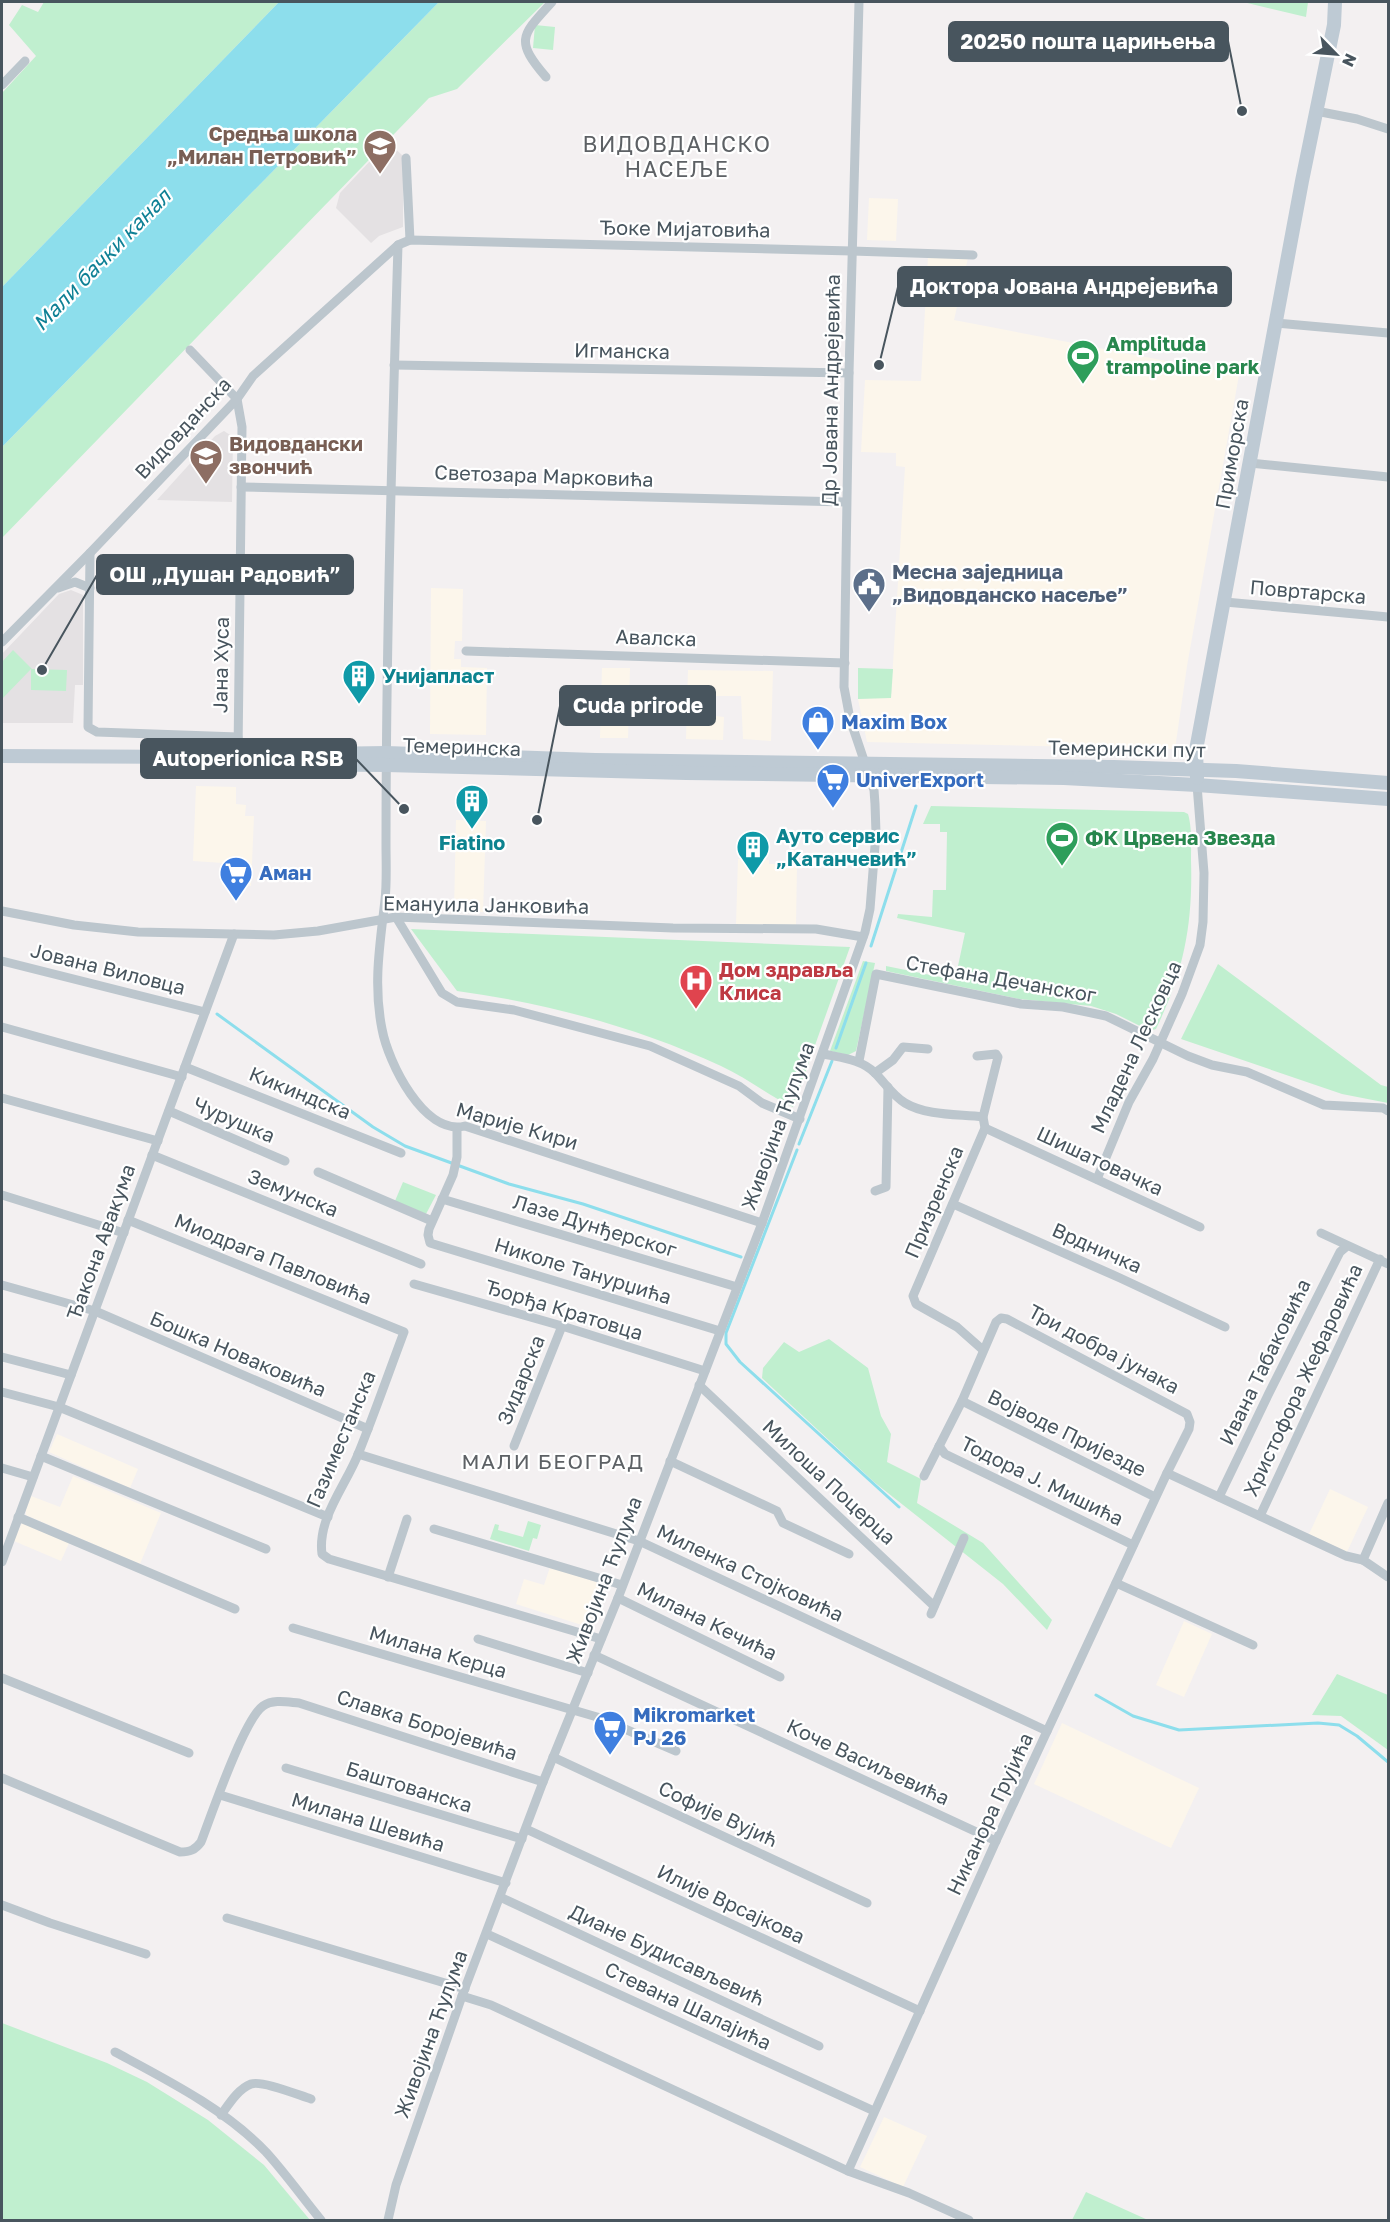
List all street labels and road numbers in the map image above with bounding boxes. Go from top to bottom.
street label: Ђоке Мијатовића [599,215,771,241]
street label: Др Јована Андрејевића [816,274,844,506]
street label: Игманска [574,337,670,363]
street label: Видовданска [129,371,235,483]
street label: Приморска [1209,397,1253,511]
street label: Светозара Марковића [434,459,654,491]
street label: Повртарска [1249,574,1367,608]
street label: Јана Хуса [207,617,233,713]
street label: Авалска [615,624,697,650]
street label: Темеринска [402,732,522,760]
street label: Темерински пут [1048,735,1206,761]
street label: Емануила Јанковића [383,890,589,918]
street label: Јована Виловца [28,937,188,999]
street label: Стефана Дечанског [904,949,1098,1007]
street label: Младена Лесковца [1085,957,1186,1137]
street label: Живојина Ћулума [736,1038,819,1213]
street label: Кикиндска [246,1061,355,1123]
street label: Чурушка [190,1091,279,1147]
street label: Марије Кири [454,1096,581,1154]
street label: Шишатовачка [1033,1120,1167,1200]
street label: Призренска [899,1142,967,1261]
street label: Ђакона Авакума [61,1160,139,1323]
street label: Земунска [245,1163,342,1221]
street label: Лазе Дунђерског [511,1189,680,1261]
street label: Миодрага Павловића [171,1208,375,1309]
street label: Врдничка [1049,1217,1146,1278]
street label: Николе Танурџића [492,1232,675,1308]
street label: Христофора Жефаровића [1238,1260,1367,1500]
street label: Ђорђа Кратовца [482,1274,646,1344]
street label: Ивана Табаковића [1213,1275,1315,1448]
street label: Три добра јунака [1025,1298,1184,1398]
street label: Бошка Новаковића [147,1305,330,1401]
street label: Зидарска [491,1331,549,1428]
street label: Газиместанска [300,1366,380,1511]
street label: Војводе Пријезде [984,1383,1151,1481]
street label: Милоша Поцерца [758,1414,901,1549]
street label: Тодора Ј. Мишића [957,1430,1128,1530]
street label: Живојина Ћулума [560,1493,646,1667]
street label: Миленка Стојковића [653,1518,848,1626]
street label: Милана Кечића [633,1576,782,1664]
street label: Милана Керца [367,1620,510,1682]
street label: Славка Боројевића [334,1683,521,1765]
street label: Коче Васиљевића [783,1713,954,1809]
street label: Никанора Грујића [941,1729,1037,1898]
street label: Баштованска [343,1755,475,1817]
street label: Софије Вујић [655,1775,782,1851]
street label: Милана Шевића [289,1786,448,1856]
street label: Илије Врсајкова [654,1858,809,1948]
street label: Диане Будисављевић [566,1898,769,2010]
street label: Живојина Ћулума [389,1946,472,2121]
street label: Стевана Шалајића [601,1956,775,2054]

